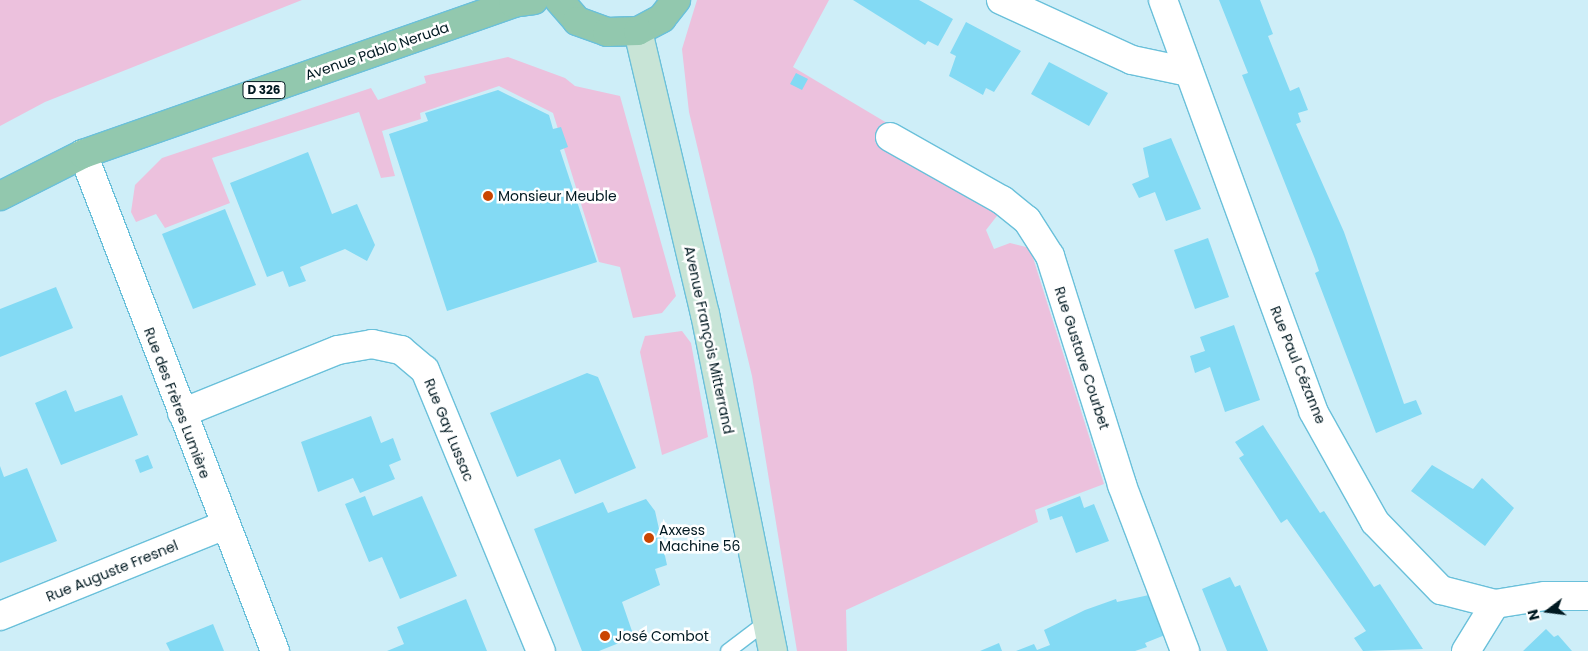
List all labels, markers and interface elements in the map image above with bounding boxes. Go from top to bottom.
street label: Avenue Pablo Neruda [303,18,451,84]
road number: D 326 [242,80,286,100]
place label: Monsieur Meuble [498,188,617,204]
marker: Monsieur Meuble [482,190,494,202]
street label: Avenue François Mitterrand [681,245,737,435]
street label: Rue Gustave Courbet [1051,285,1113,431]
street label: Rue Paul Cézanne [1267,304,1329,426]
street label: Rue des Frères Lumière [140,325,214,481]
street label: Rue Gay Lussac [421,376,477,484]
place label: Axxess Machine 56 [659,522,740,554]
marker: Axxess Machine 56 [643,532,655,544]
street label: Rue Auguste Fresnel [44,537,180,605]
north arrow [1523,586,1573,636]
text: N [1522,607,1545,623]
place label: José Combot [615,628,709,644]
marker: José Combot [599,630,611,642]

